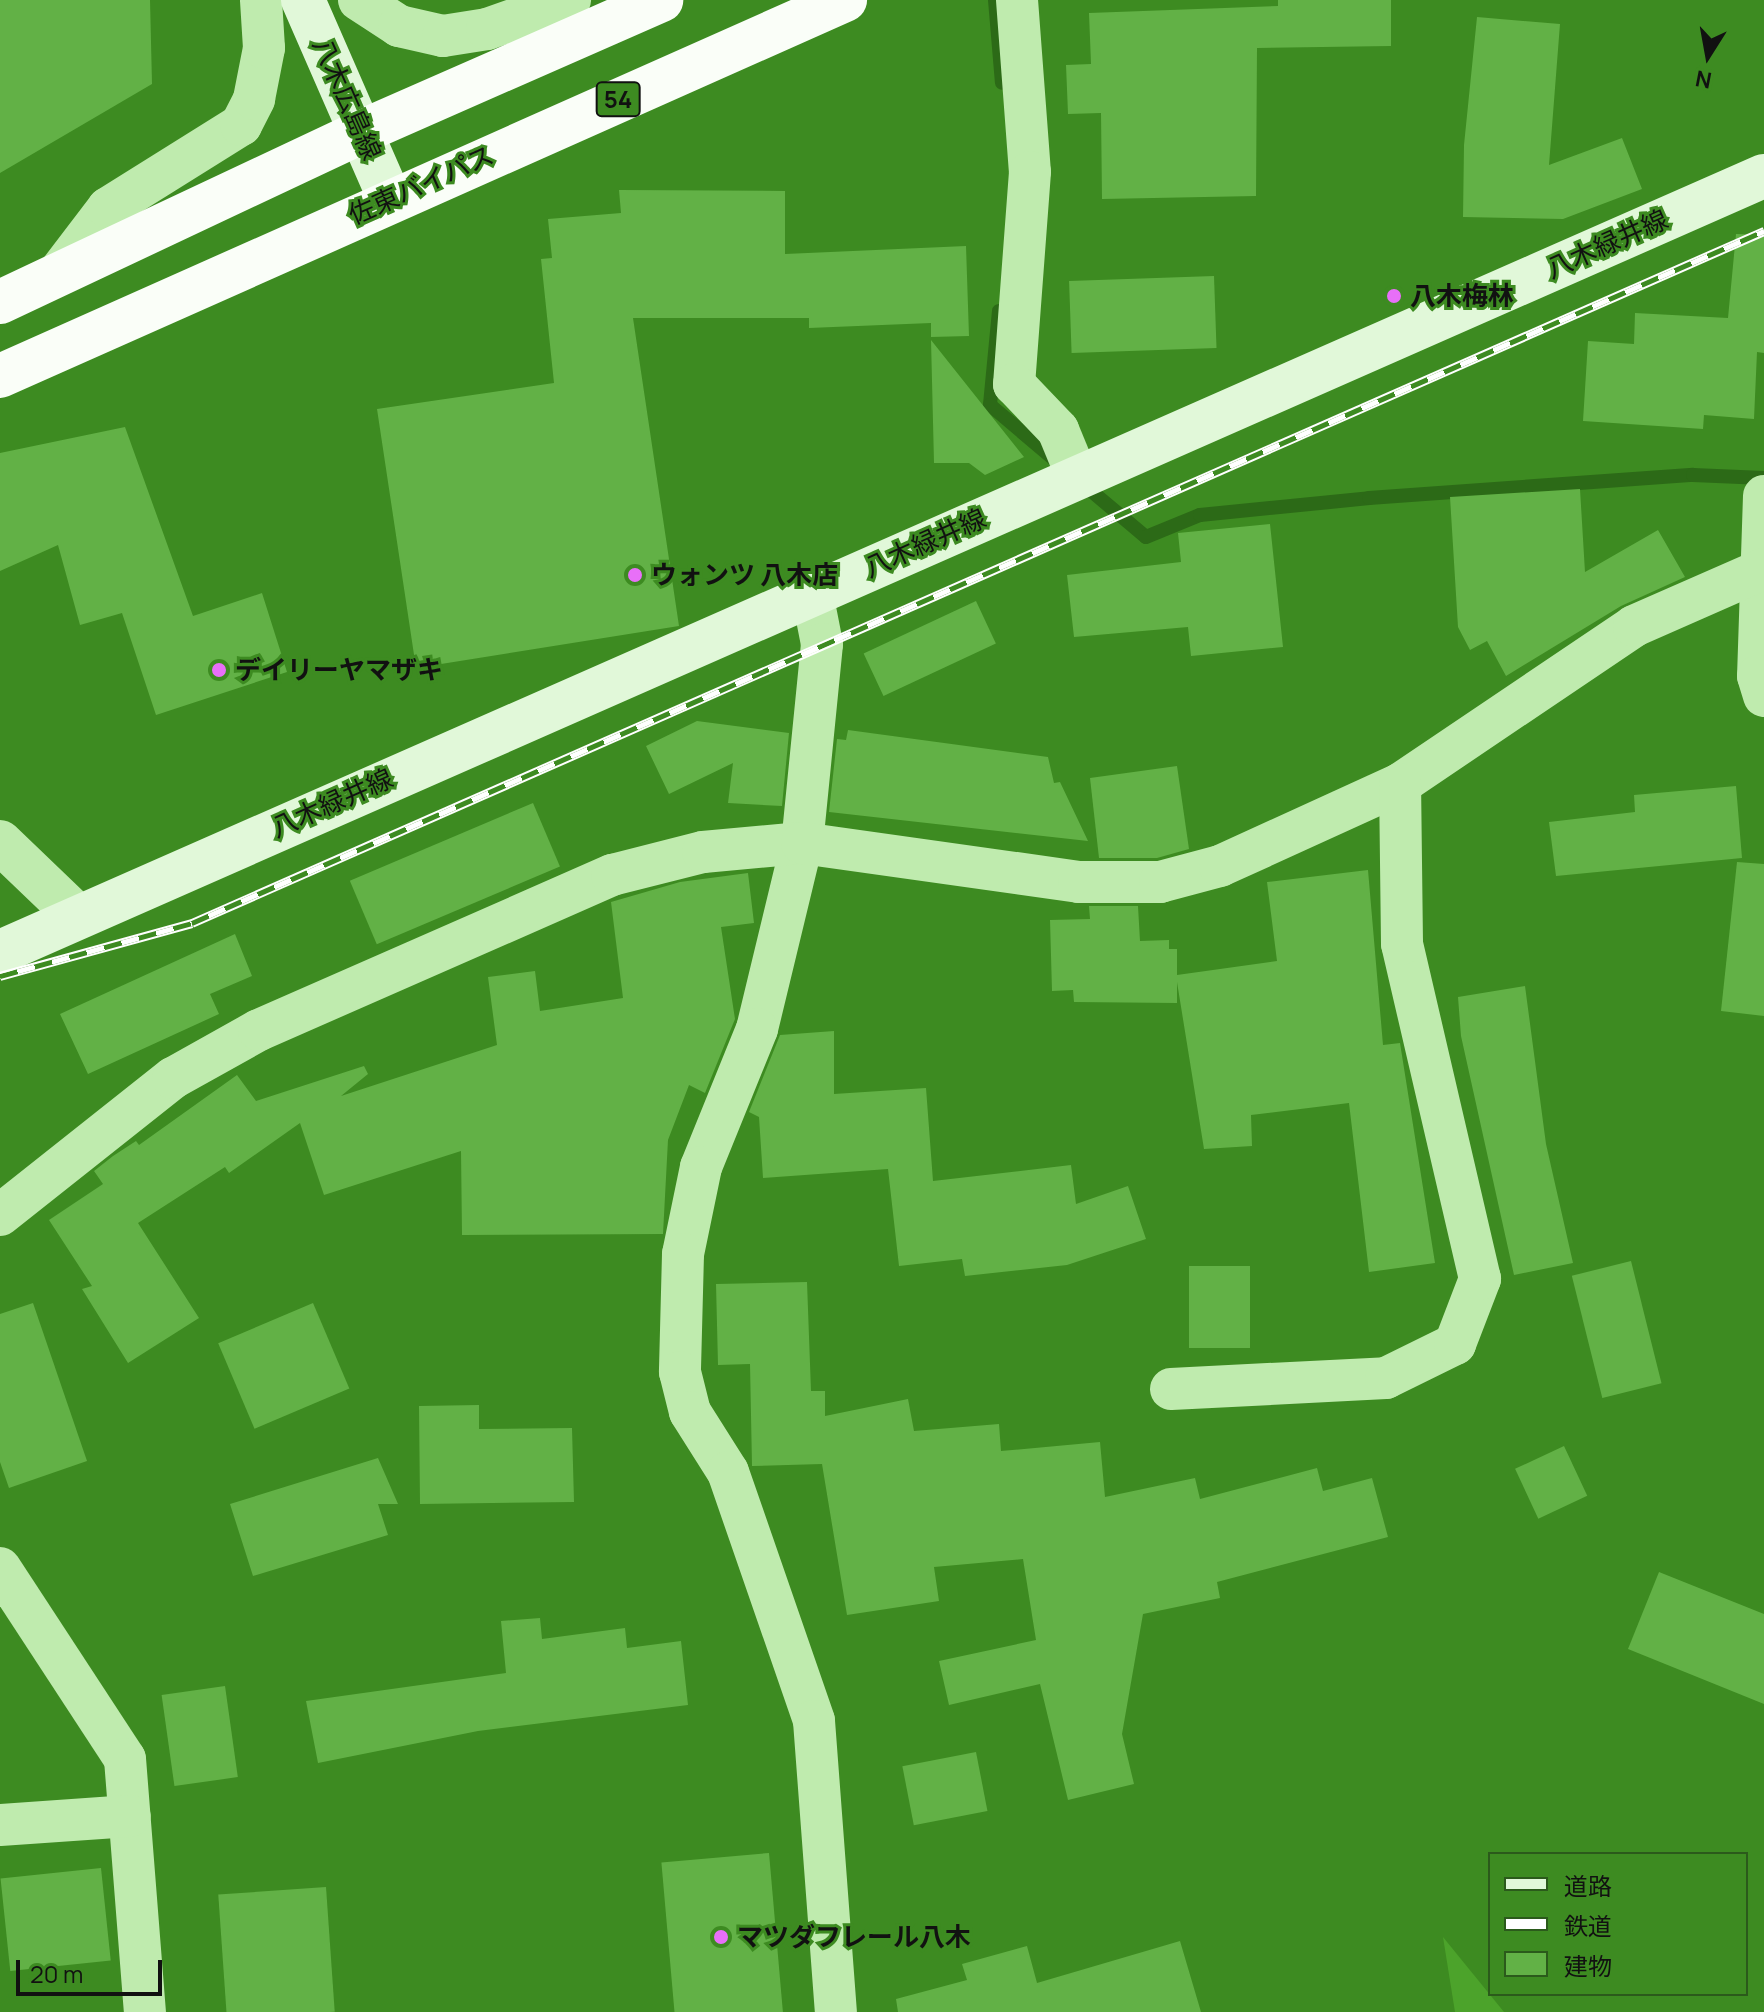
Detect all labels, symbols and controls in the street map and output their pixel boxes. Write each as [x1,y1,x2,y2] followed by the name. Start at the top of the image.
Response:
[1668,16,1748,96] north arrow
[306,33,388,165] street label: 八木広島線
[1693,63,1714,96] text: N
[594,79,642,119] road number: 54
[343,139,499,231] street label: 佐東バイパス
[1541,203,1673,285] street label: 八木緑井線
[1410,280,1514,312] place label: 八木梅林
[1385,287,1403,305] marker: 八木梅林
[859,502,991,584] street label: 八木緑井線
[651,559,838,591] place label: ウォンツ 八木店
[626,566,644,584] marker: ウォンツ 八木店
[235,654,443,686] place label: デイリーヤマザキ
[210,661,228,679] marker: デイリーヤマザキ
[266,762,398,844] street label: 八木緑井線
[1488,1852,1748,1996] legend
[1564,1869,1612,1902] text: 道路
[1564,1909,1612,1942] text: 鉄道
[737,1921,971,1953] place label: マツダフレール八木
[712,1928,730,1946] marker: マツダフレール八木
[20,1944,166,1994] scale bar
[1564,1949,1612,1982] text: 建物
[30,1957,83,1990] text: 20 m

